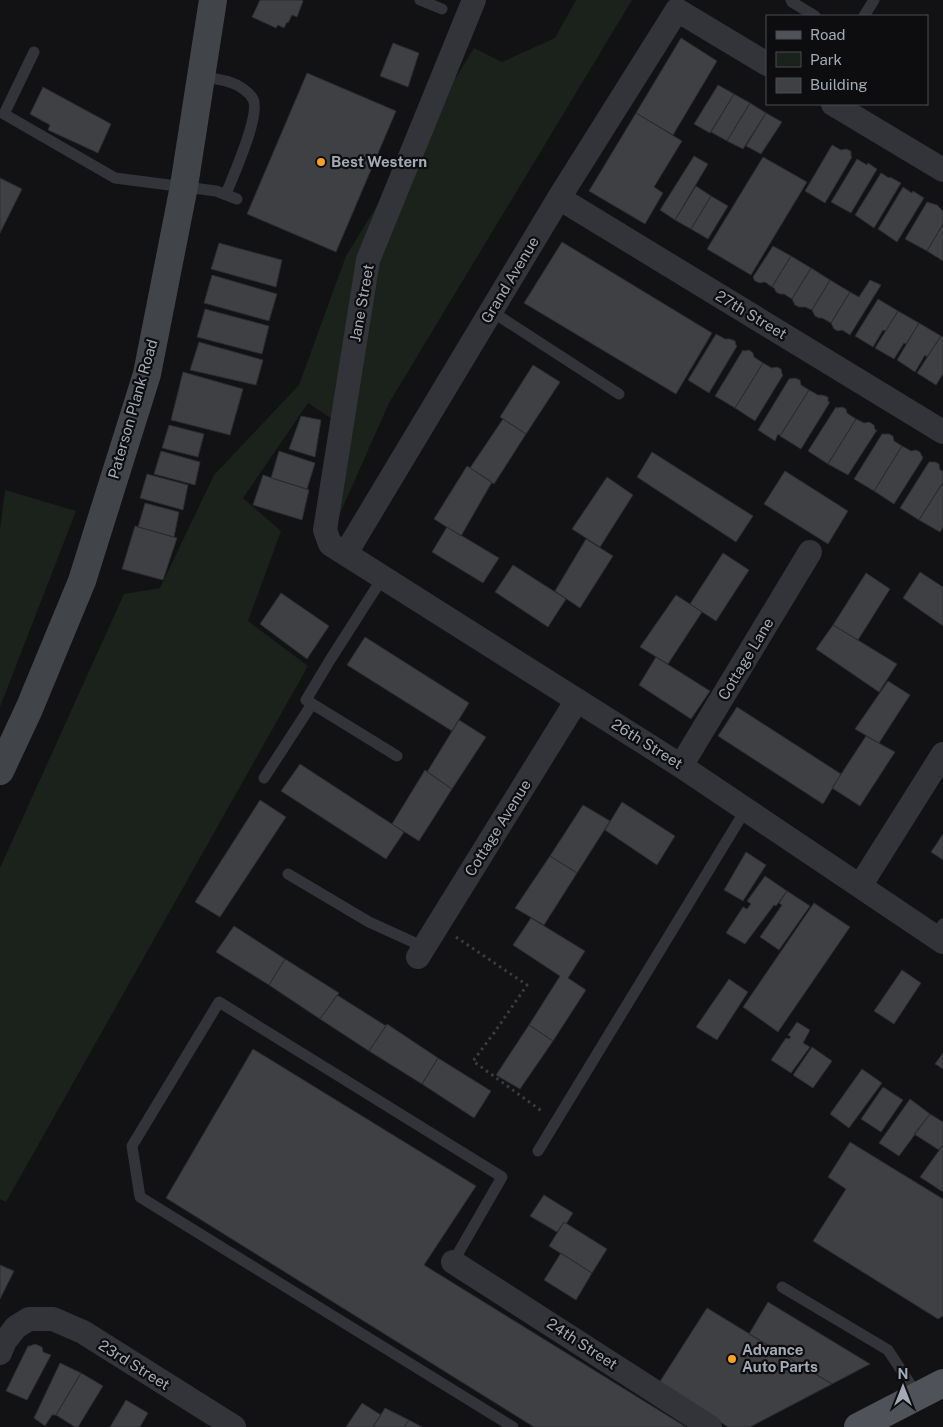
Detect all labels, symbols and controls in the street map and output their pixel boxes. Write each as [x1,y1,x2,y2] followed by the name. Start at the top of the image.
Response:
[766,15,928,105] legend
[810,26,846,43] text: Road
[810,51,842,68] text: Park
[810,76,868,93] text: Building
[331,153,427,170] place label: Best Western
[315,156,327,168] marker: Best Western
[477,234,542,326] street label: Grand Avenue
[346,263,377,343] street label: Jane Street
[713,287,790,343] street label: 27th Street
[104,337,161,481] street label: Paterson Plank Road
[714,615,777,703] street label: Cottage Lane
[609,715,686,772] street label: 26th Street
[461,776,534,879] street label: Cottage Avenue
[544,1315,621,1373] street label: 24th Street
[96,1336,173,1393] street label: 23rd Street
[742,1341,818,1375] place label: Advance Auto Parts
[726,1353,738,1365] marker: Advance Auto Parts
[878,1362,928,1412] north arrow
[898,1366,908,1382] text: N

